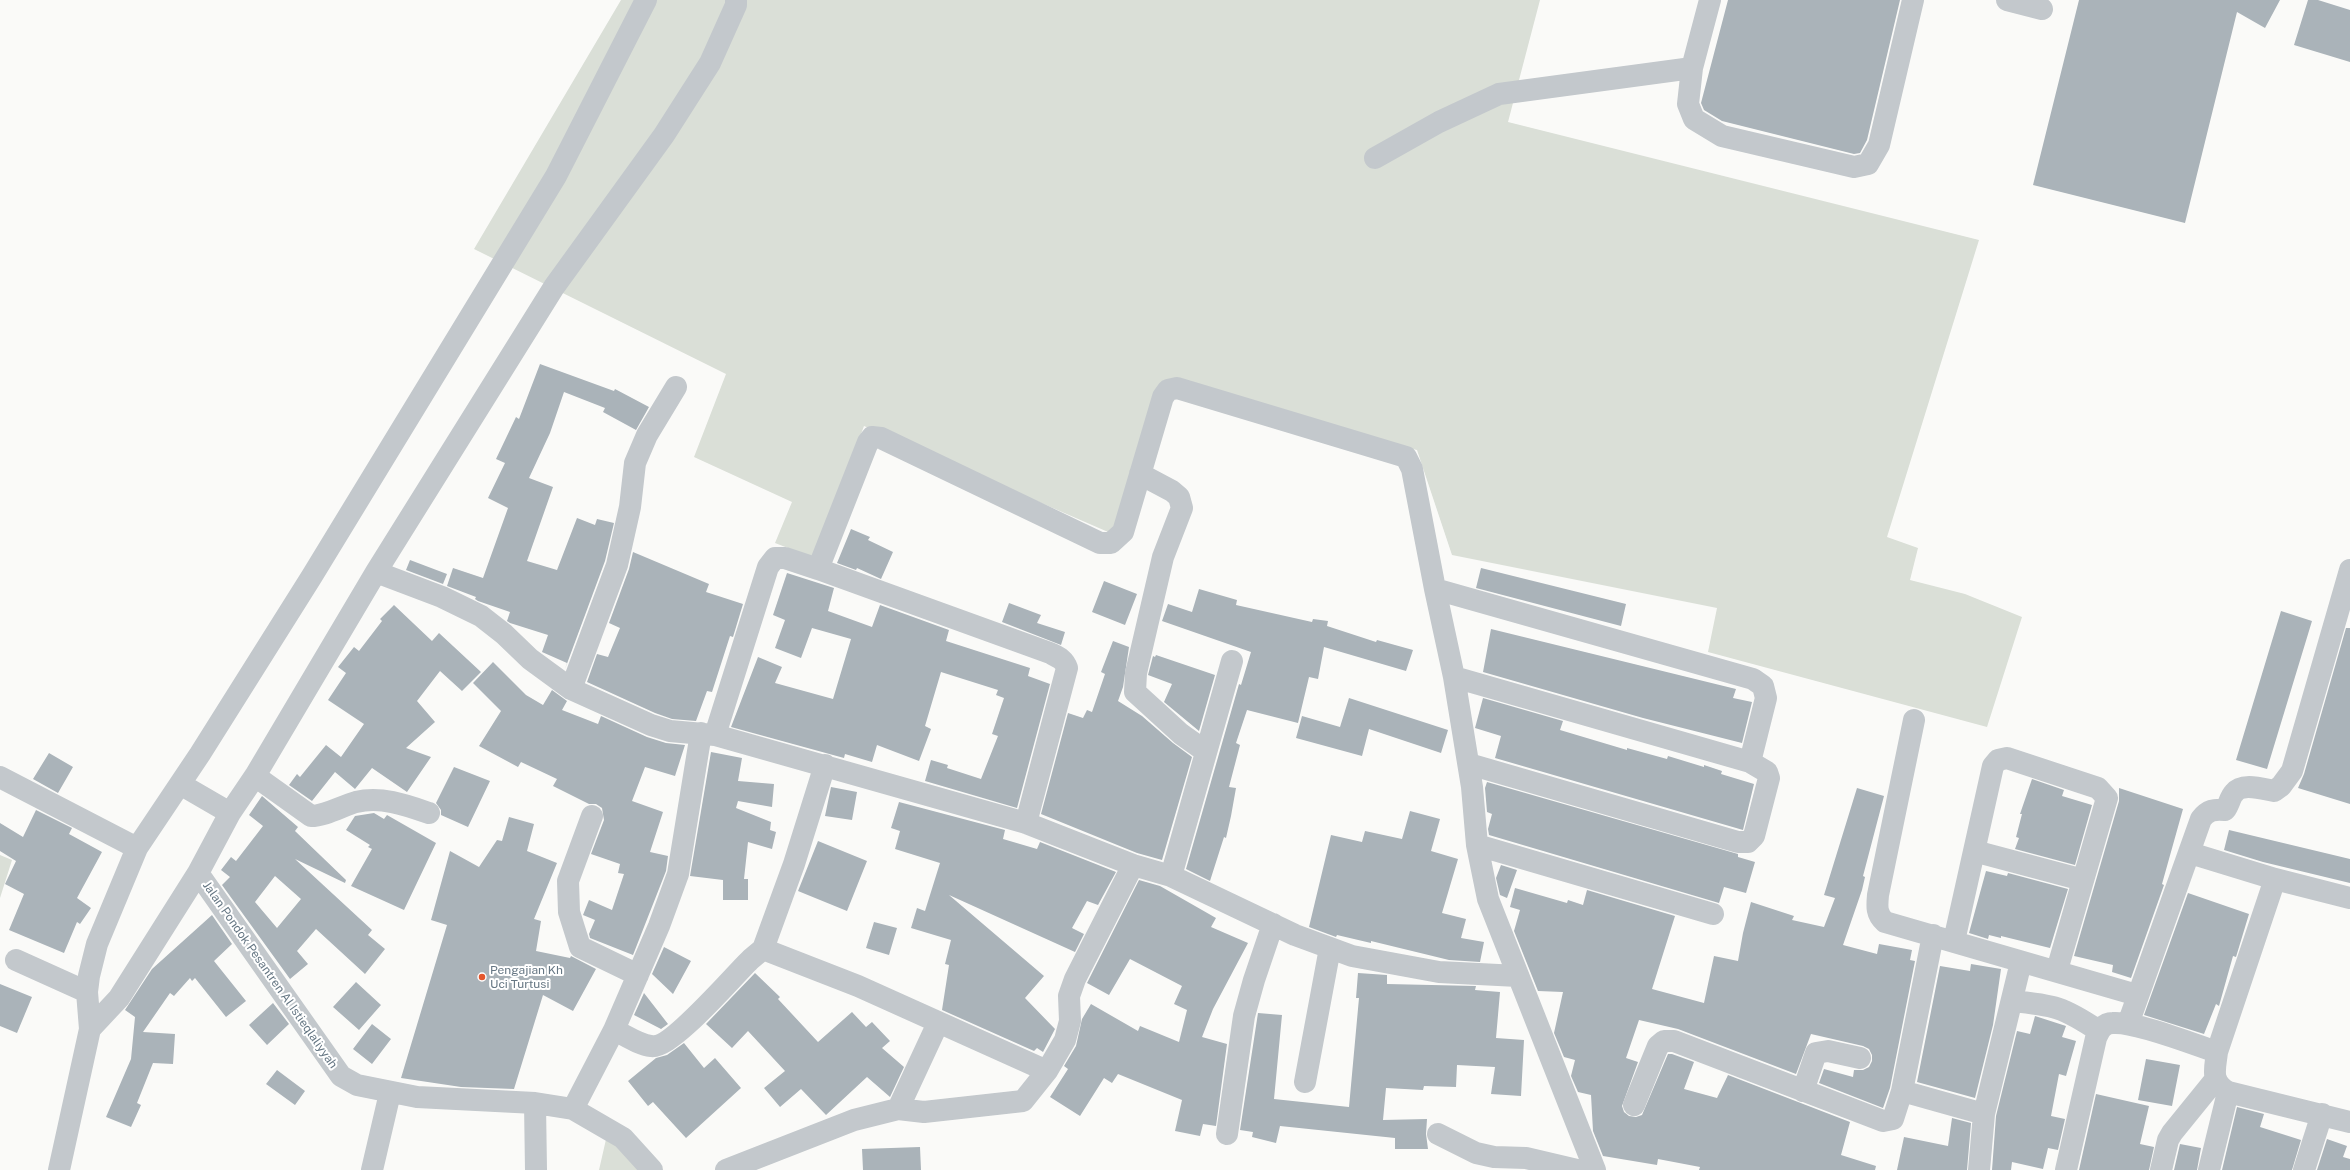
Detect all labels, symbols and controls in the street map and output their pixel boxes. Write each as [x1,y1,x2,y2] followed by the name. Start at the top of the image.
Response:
[200,879,340,1071] street label: Jalan Pondok Pesantren Al Istieqlaliyyah
[490,963,563,991] place label: Pengajian Kh Uci Turtusi
[477,972,487,982] marker: Pengajian Kh Uci Turtusi

